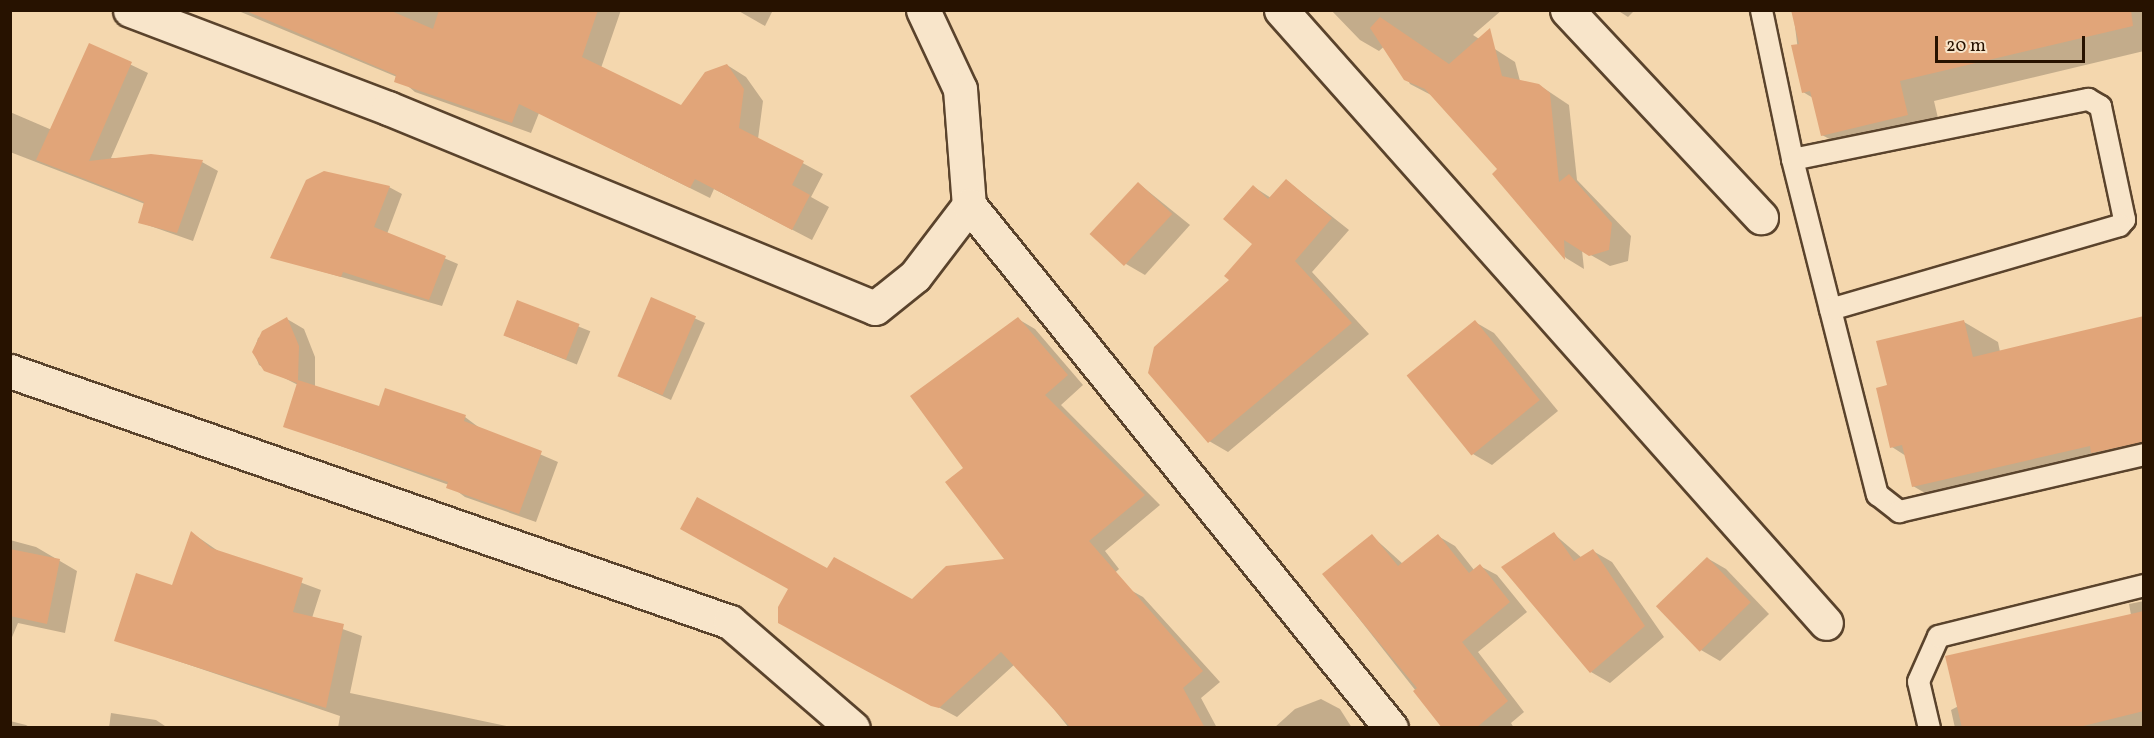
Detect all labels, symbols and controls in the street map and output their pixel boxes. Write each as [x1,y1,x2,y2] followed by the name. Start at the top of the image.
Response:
[1938,24,2088,62] scale bar
[1946,34,1986,59] text: 20 m

